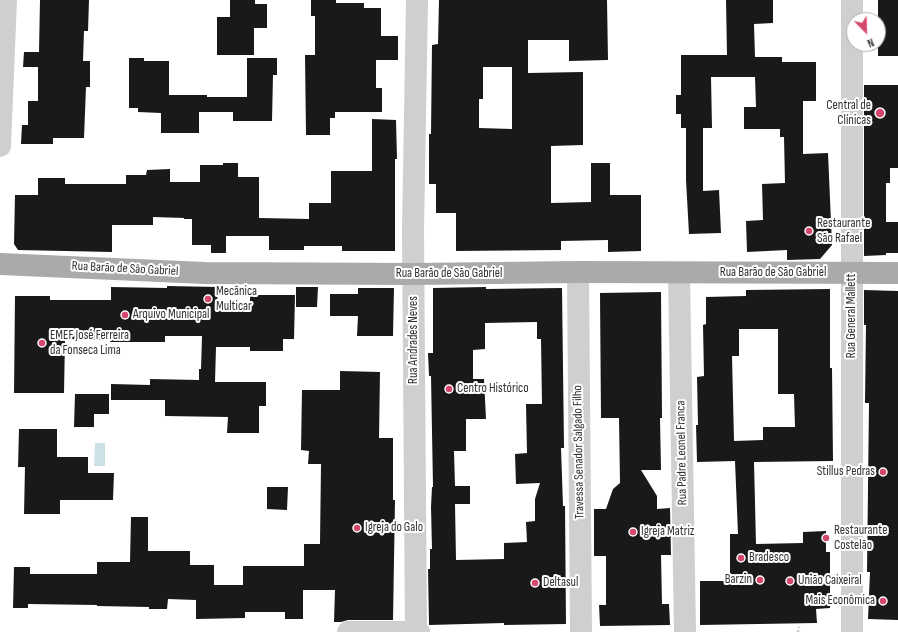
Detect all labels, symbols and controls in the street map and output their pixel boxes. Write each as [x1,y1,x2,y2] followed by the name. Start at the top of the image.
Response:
[846,12,886,52] north arrow
[865,35,876,50] text: N
[826,98,871,129] place label: Central de Clínicas
[874,107,886,119] marker: Central de Clínicas
[817,216,870,247] place label: Restaurante São Rafael
[804,226,814,236] marker: Restaurante São Rafael
[71,258,179,280] street label: Rua Barão de São Gabriel
[720,265,826,281] street label: Rua Barão de São Gabriel
[396,266,502,282] street label: Rua Barão de São Gabriel
[844,274,860,358] street label: Rua General Mallett
[216,284,257,315] place label: Mecânica Multicar
[203,294,213,304] marker: Mecânica Multicar
[406,296,422,384] street label: Rua Andrades Neves
[133,307,210,323] place label: Arquivo Municipal
[120,310,130,320] marker: Arquivo Municipal
[50,328,129,359] place label: EMEF José Ferreira da Fonseca Lima
[37,338,47,348] marker: EMEF José Ferreira da Fonseca Lima
[457,381,529,397] place label: Centro Histórico
[444,384,454,394] marker: Centro Histórico
[570,385,588,519] street label: Travessa Senador Salgado Filho
[673,401,691,505] street label: Rua Padre Leonel Franca
[817,464,875,480] place label: Stillus Pedras
[878,467,888,477] marker: Stillus Pedras
[365,520,423,536] place label: Igreja do Galo
[352,523,362,533] marker: Igreja do Galo
[834,523,887,554] place label: Restaurante Costelão
[641,524,694,540] place label: Igreja Matriz
[628,527,638,537] marker: Igreja Matriz
[821,533,831,543] marker: Restaurante Costelão
[749,550,789,566] place label: Bradesco
[736,553,746,563] marker: Bradesco
[725,572,752,588] place label: Barzin
[798,573,862,589] place label: União Caixeiral
[543,575,578,591] place label: Deltasul
[755,575,765,585] marker: Barzin
[785,576,795,586] marker: União Caixeiral
[530,578,540,588] marker: Deltasul
[806,593,875,609] place label: Mais Econômica
[878,596,888,606] marker: Mais Econômica

